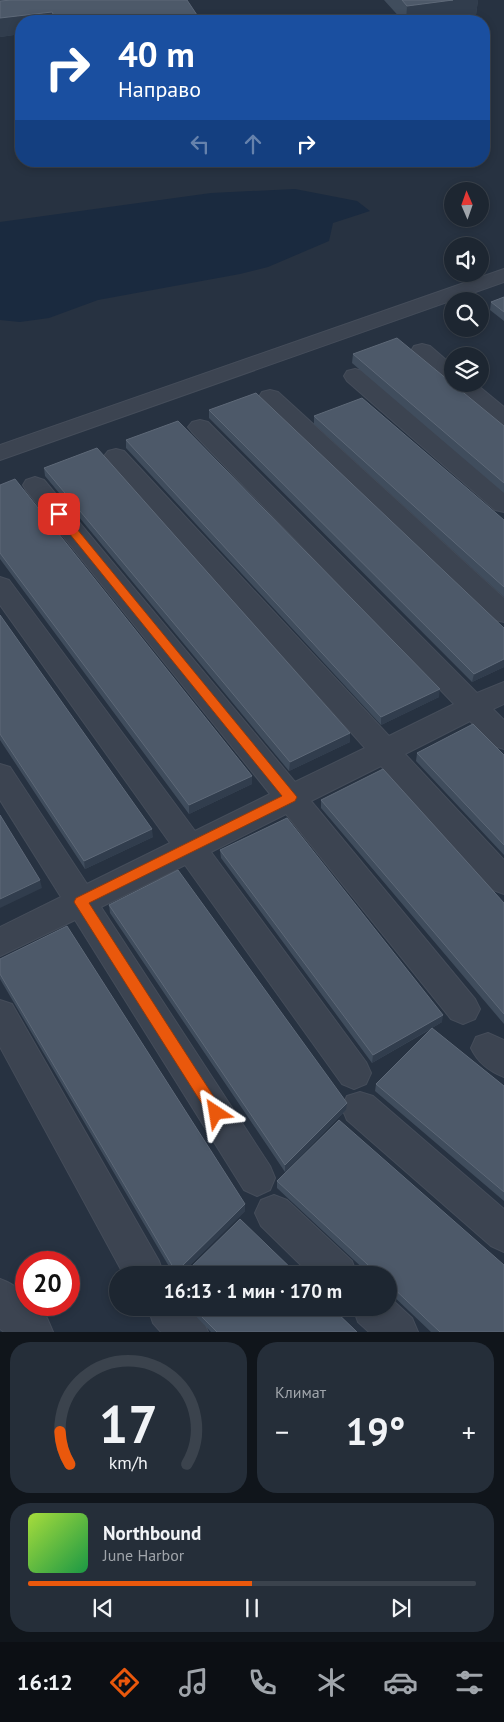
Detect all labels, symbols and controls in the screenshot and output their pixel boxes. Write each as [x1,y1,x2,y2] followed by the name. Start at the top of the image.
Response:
[118,31,195,77] text: 40 m
[35,35,100,100] icon: right
[118,75,201,103] text: Направо
[186,130,214,158] icon: left
[239,130,267,158] icon: ahead
[292,130,320,158] icon: right
[444,182,489,228] north arrow
[444,182,489,392] map controls
[444,237,489,282] button: sound
[444,292,489,337] button: search
[444,347,489,392] button: layers
[38,493,80,535] pin
[45,500,73,528] icon: arrive
[189,1086,241,1138] position arrow
[15,1251,80,1316] speed limit sign: 20
[164,1279,342,1303] text: 16:13 · 1 мин · 170 m
[275,1382,326,1402] text: Климат
[99,1390,158,1457] text: 17
[346,1406,405,1455] text: 19°
[275,1413,289,1450] text: −
[462,1413,476,1450] text: +
[109,1451,148,1474] text: km/h
[103,1521,201,1545] text: Northbound
[103,1545,184,1565] text: June Harbor
[89,1594,117,1622] icon: previous
[238,1594,266,1622] icon: pause
[387,1594,415,1622] icon: next
[107,1665,142,1700] icon: directions
[176,1665,211,1700] icon: music
[245,1665,280,1700] icon: phone
[314,1665,349,1700] icon: climate
[383,1665,418,1700] icon: car
[452,1665,487,1700] icon: filters
[17,1668,73,1696] text: 16:12

